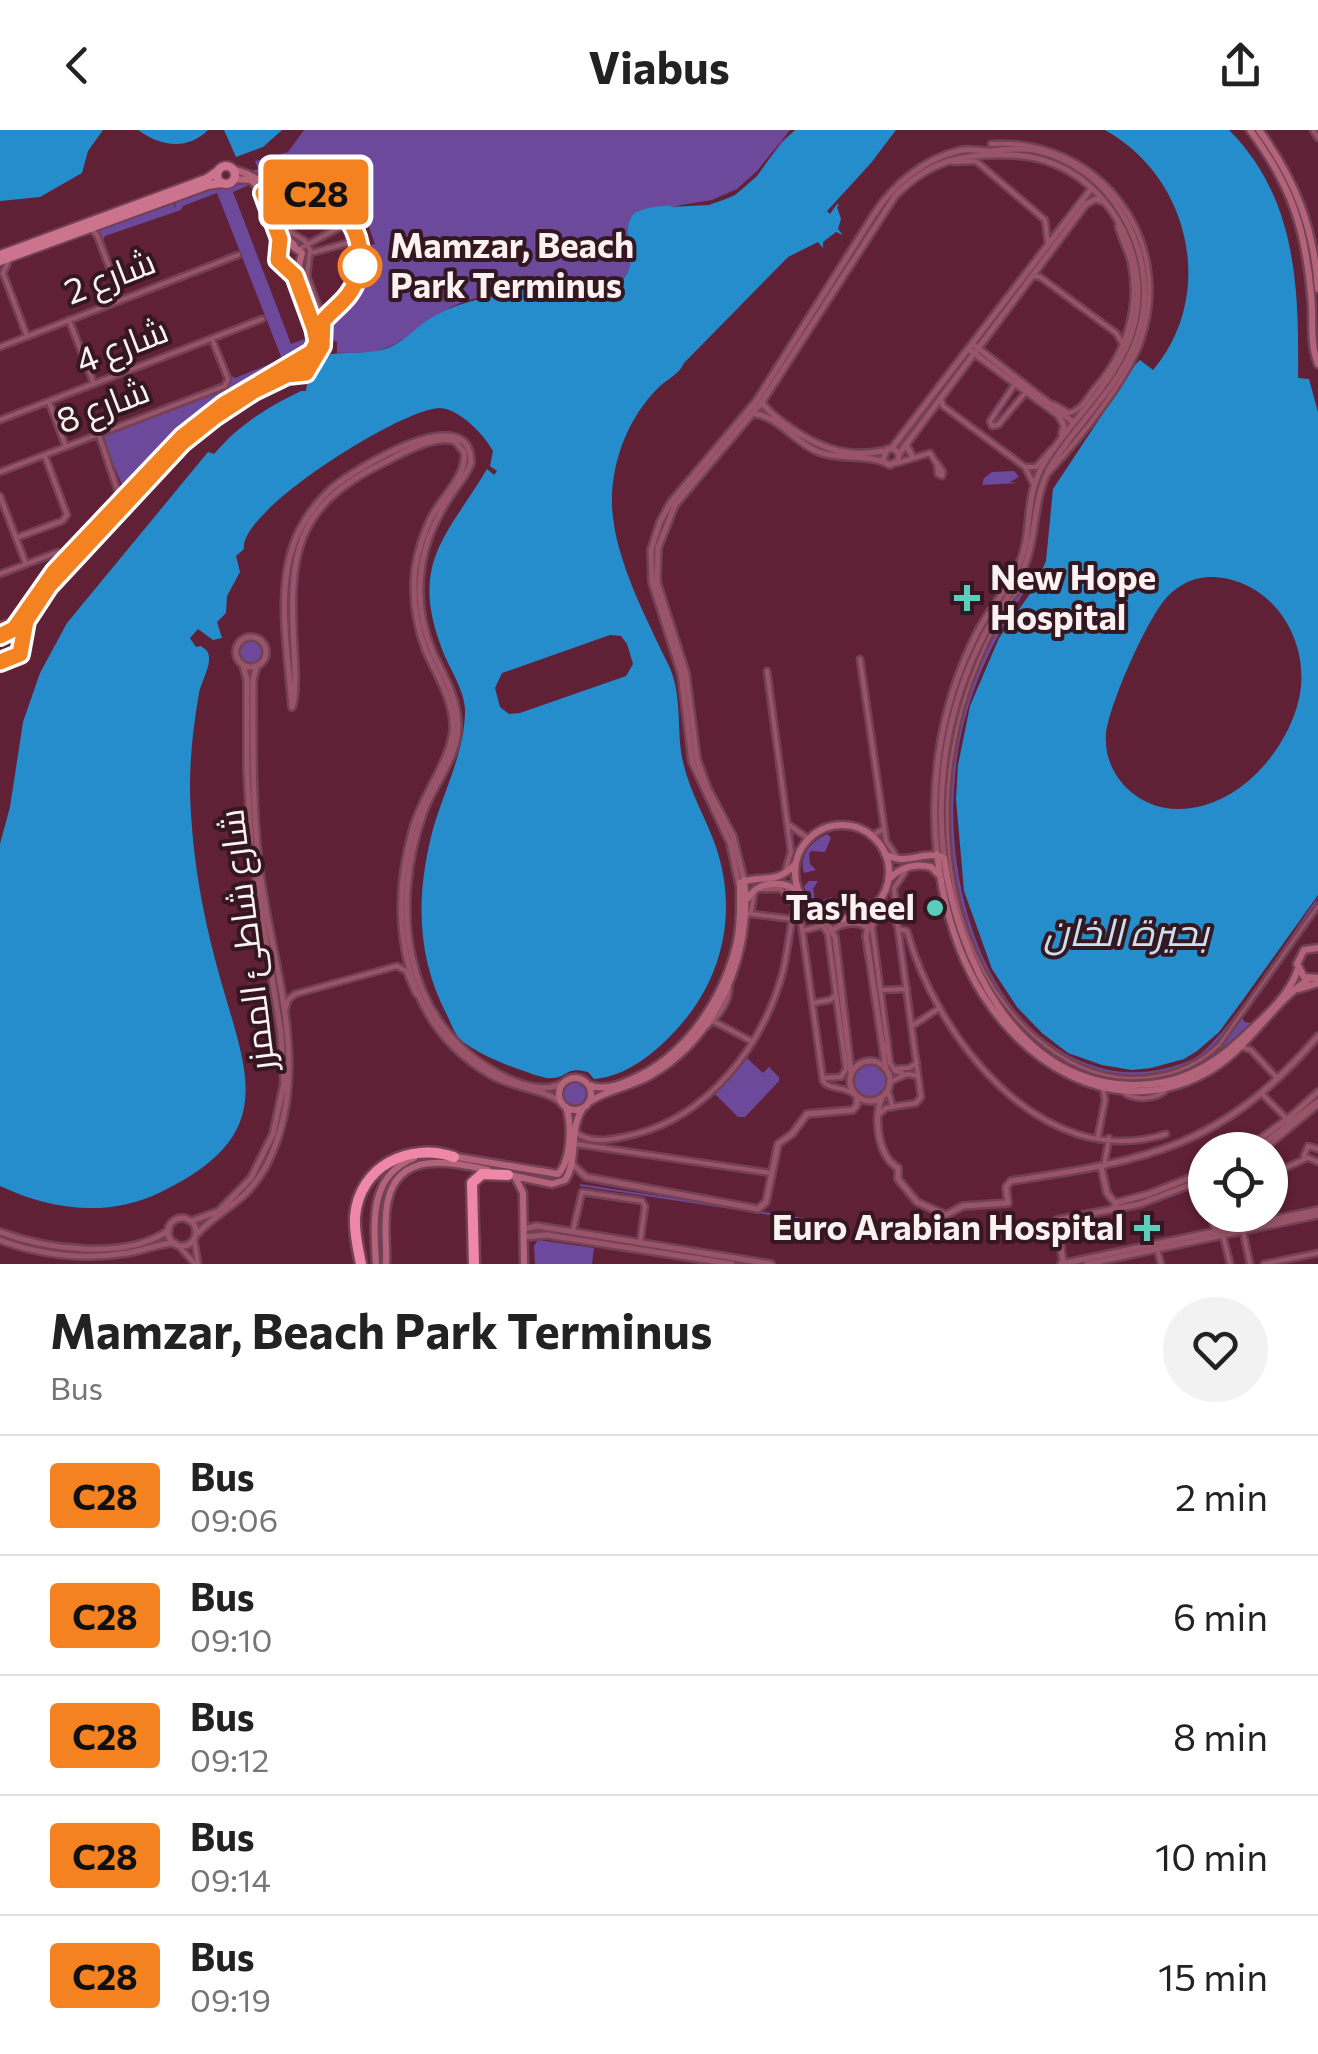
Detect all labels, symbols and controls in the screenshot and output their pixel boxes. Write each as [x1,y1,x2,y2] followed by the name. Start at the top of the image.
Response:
[50,38,105,93] icon: back
[588,38,730,93] text: Viabus
[1213,38,1268,93] icon: share
[258,160,374,224] line badge: C28
[283,171,349,214] text: C28
[390,222,634,305] place label: Mamzar, Beach Park Terminus
[58,238,162,315] street label: شارع 2
[339,245,381,287] marker: Mamzar, Beach Park Terminus
[69,306,175,385] street label: شارع 4
[50,366,156,445] street label: شارع 8
[990,554,1156,637] place label: New Hope Hospital
[954,585,980,611] marker: New Hope Hospital
[207,806,286,1076] street label: شارع شاطئ الممزر
[786,884,915,927] place label: Tas'heel
[924,897,946,919] marker: Tas'heel
[1043,907,1210,956] water label: بحيرة الخان
[1188,1132,1288,1232] map controls
[1188,1132,1288,1232] button: locate
[772,1204,1124,1247] place label: Euro Arabian Hospital
[1134,1215,1160,1241] marker: Euro Arabian Hospital
[1163,1297,1268,1402] button: heart
[50,1300,712,1359] text: Mamzar, Beach Park Terminus
[50,1367,103,1407] text: Bus
[190,1452,255,1499] text: Bus
[1175,1472,1268,1519] text: 2 min
[72,1474,138,1517] text: C28
[190,1499,278,1539] text: 09:06
[190,1572,255,1619] text: Bus
[1173,1592,1268,1639] text: 6 min
[72,1594,138,1637] text: C28
[190,1619,272,1659] text: 09:10
[190,1692,255,1739] text: Bus
[1173,1712,1268,1759] text: 8 min
[72,1714,138,1757] text: C28
[190,1739,269,1779] text: 09:12
[190,1812,255,1859] text: Bus
[1155,1832,1268,1879] text: 10 min
[72,1834,138,1877] text: C28
[190,1859,271,1899] text: 09:14
[190,1932,255,1979] text: Bus
[1158,1952,1268,1999] text: 15 min
[72,1954,138,1997] text: C28
[190,1979,271,2019] text: 09:19

